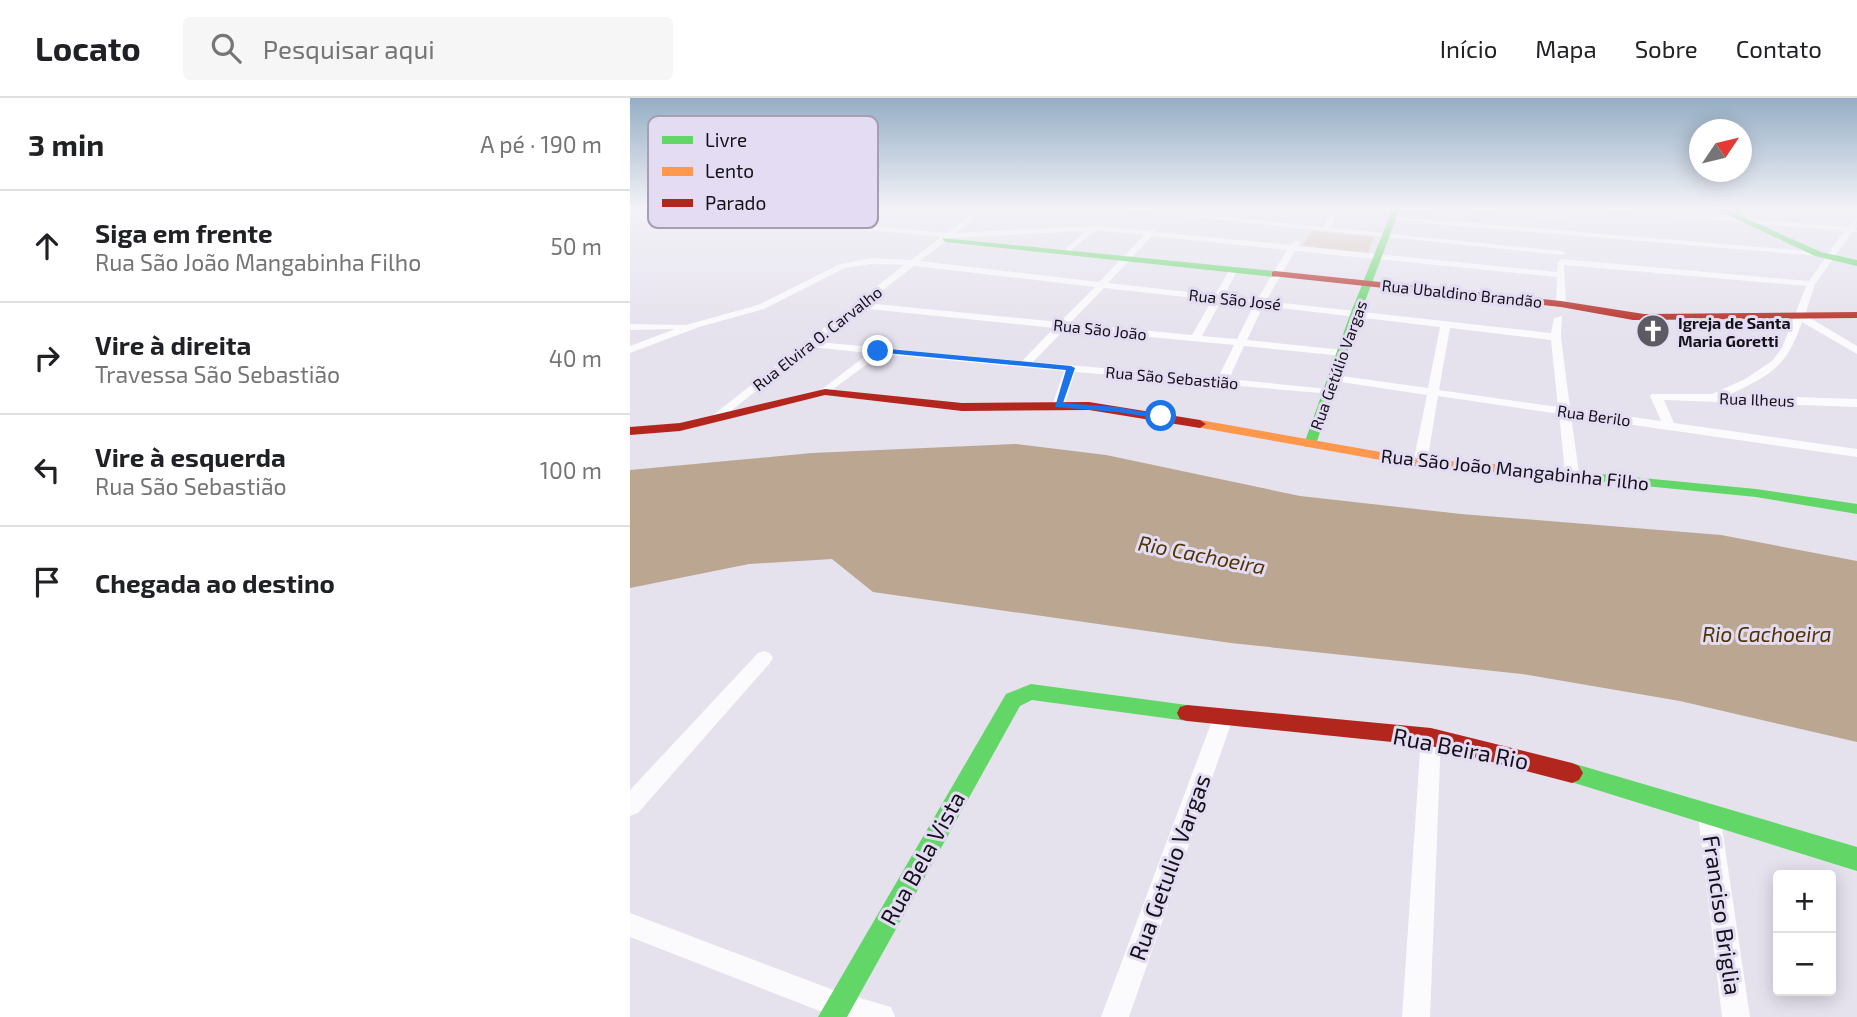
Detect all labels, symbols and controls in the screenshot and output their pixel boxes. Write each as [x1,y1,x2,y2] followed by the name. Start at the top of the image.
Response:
[183,17,673,80] search box
[35,28,141,68] text: Locato
[207,29,245,67] icon: search
[263,33,435,64] text: Pesquisar aqui
[1440,34,1497,63] text: Início
[1535,34,1597,63] text: Mapa
[1635,34,1698,63] text: Sobre
[1736,34,1822,63] text: Contato
[648,116,878,228] legend
[1689,119,1752,182] north arrow
[28,126,104,162] text: 3 min
[705,128,747,151] text: Livre
[480,130,602,158] text: A pé · 190 m
[705,159,754,182] text: Lento
[705,191,766,214] text: Parado
[95,217,273,248] text: Siga em frente
[28,227,66,265] icon: ahead
[551,232,602,260] text: 50 m
[95,248,421,276] text: Rua São João Mangabinha Filho
[1381,275,1543,311] street label: Rua Ubaldino Brandão
[749,282,885,394] street label: Rua Elvira O. Carvalho
[1188,285,1282,313] street label: Rua São José
[1306,298,1370,432] street label: Rua Getúlio Vargas
[1634,312,1672,350] church icon: Igreja de Santa Maria Goretti
[1678,313,1791,350] place label: Igreja de Santa Maria Goretti
[1052,315,1148,343] street label: Rua São João
[95,329,251,360] text: Vire à direita
[862,335,893,366] route end
[28,339,66,377] icon: right
[549,344,602,372] text: 40 m
[95,360,340,388] text: Travessa São Sebastião
[1105,362,1239,392] street label: Rua São Sebastião
[1719,388,1795,410] street label: Rua Ilheus
[1145,400,1176,431] route start
[1556,400,1632,430] street label: Rua Berilo
[95,441,286,472] text: Vire à esquerda
[1380,443,1650,495] street label: Rua São João Mangabinha Filho
[28,451,66,489] icon: left
[540,456,602,484] text: 100 m
[95,472,287,500] text: Rua São Sebastião
[1136,529,1268,579] water label: Rio Cachoeira
[28,563,66,601] icon: arrive
[95,567,335,598] text: Chegada ao destino
[1702,621,1832,646] water label: Rio Cachoeira
[1391,721,1531,775] street label: Rua Beira Rio
[1122,770,1216,964] street label: Rua Getulio Vargas
[874,786,970,930] street label: Rua Bela Vista
[1698,833,1748,997] street label: Franciso Briglia
[1773,870,1836,996] map controls
[1773,870,1836,933] button: +
[1773,933,1836,996] button: −

